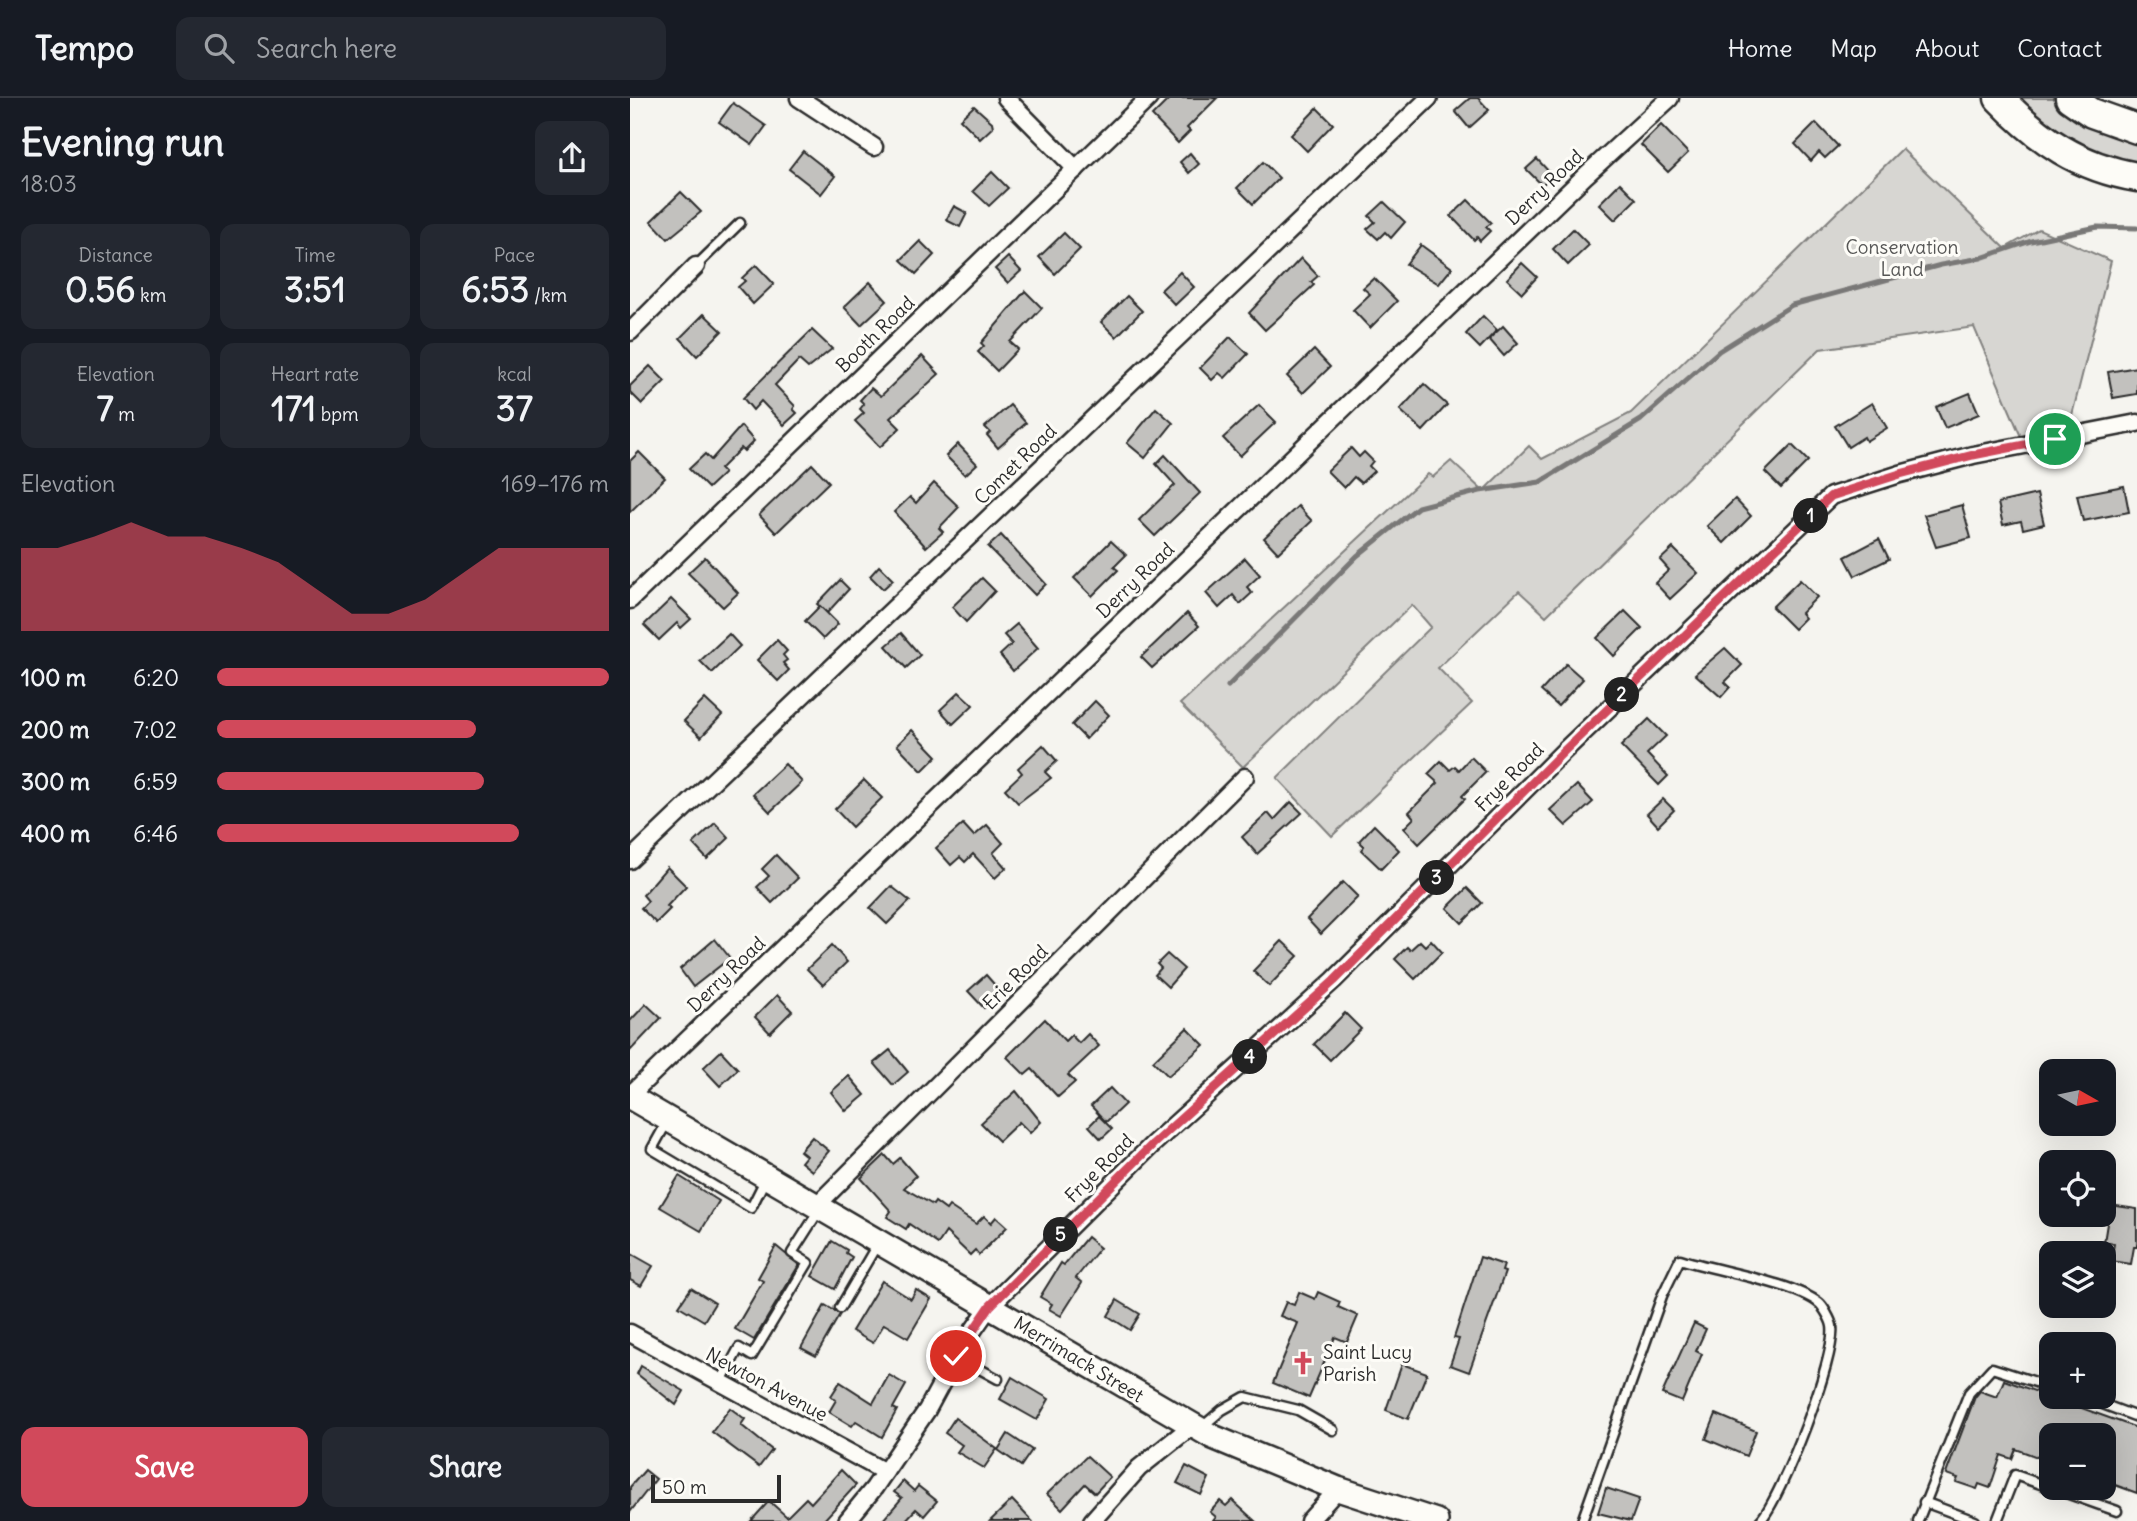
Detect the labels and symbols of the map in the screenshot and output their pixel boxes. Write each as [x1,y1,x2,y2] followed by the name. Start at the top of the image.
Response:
[1500,144,1588,230] street label: Derry Road
[1846,235,1958,281] park label: Conservation Land
[831,291,919,377] street label: Booth Road
[2025,409,2085,469] pin
[969,419,1061,509] street label: Comet Road
[1794,498,1828,534] pin: 1
[1091,537,1179,623] street label: Derry Road
[1604,678,1640,712] pin: 2
[1469,737,1549,817] street label: Frye Road
[1420,860,1454,896] pin: 3
[682,931,770,1017] street label: Derry Road
[977,939,1053,1015] street label: Erie Road
[1232,1040,1268,1074] pin: 4
[2039,1059,2116,1136] north arrow
[1059,1128,1139,1208] street label: Frye Road
[1044,1218,1078,1252] pin: 5
[1010,1311,1148,1407] street label: Merrimack Street
[926,1326,986,1386] pin
[1323,1340,1412,1386] place label: Saint Lucy Parish
[702,1342,832,1426] street label: Newton Avenue
[1289,1349,1317,1377] church icon: Saint Lucy Parish
[651,1472,780,1504] scale bar

